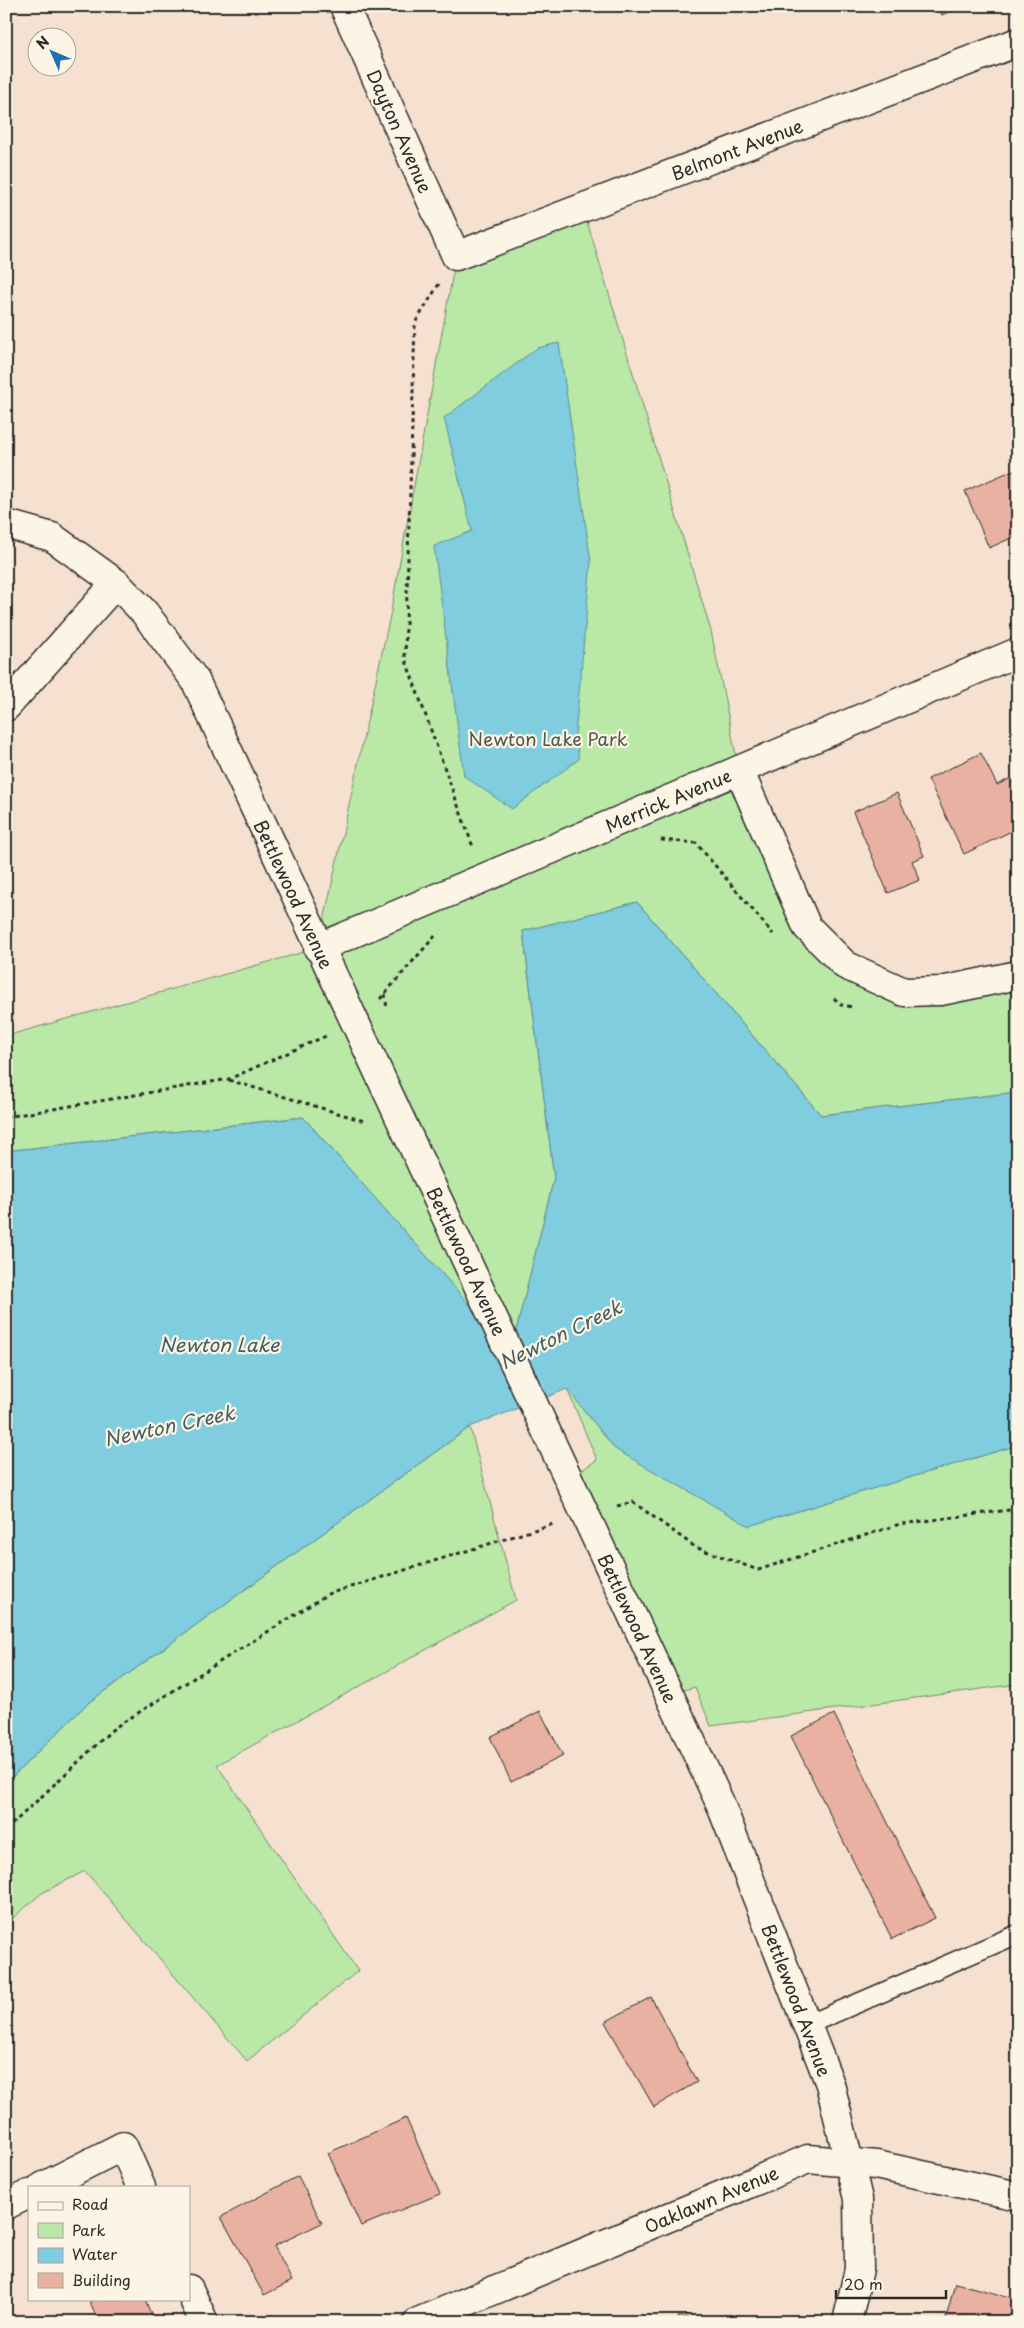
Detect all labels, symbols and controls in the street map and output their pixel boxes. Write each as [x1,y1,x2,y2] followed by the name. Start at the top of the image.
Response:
[28,28,78,78] north arrow
[31,31,54,54] text: N
[361,65,439,197] street label: Dayton Avenue
[667,111,807,186] street label: Belmont Avenue
[468,725,628,752] park label: Newton Lake Park
[601,761,735,839] street label: Merrick Avenue
[248,815,340,973] street label: Bettlewood Avenue
[421,1182,513,1340] street label: Bettlewood Avenue
[494,1292,627,1376] water label: Newton Creek
[159,1330,280,1358] water label: Newton Lake
[101,1397,238,1453] water label: Newton Creek
[592,1549,684,1707] street label: Bettlewood Avenue
[755,1920,839,2080] street label: Bettlewood Avenue
[640,2158,782,2239] street label: Oaklawn Avenue
[28,2186,190,2300] legend
[72,2192,108,2215] text: Road
[72,2218,106,2241] text: Park
[72,2242,117,2265] text: Water
[72,2268,131,2291] text: Building
[836,2268,946,2300] scale bar
[844,2272,883,2295] text: 20 m

